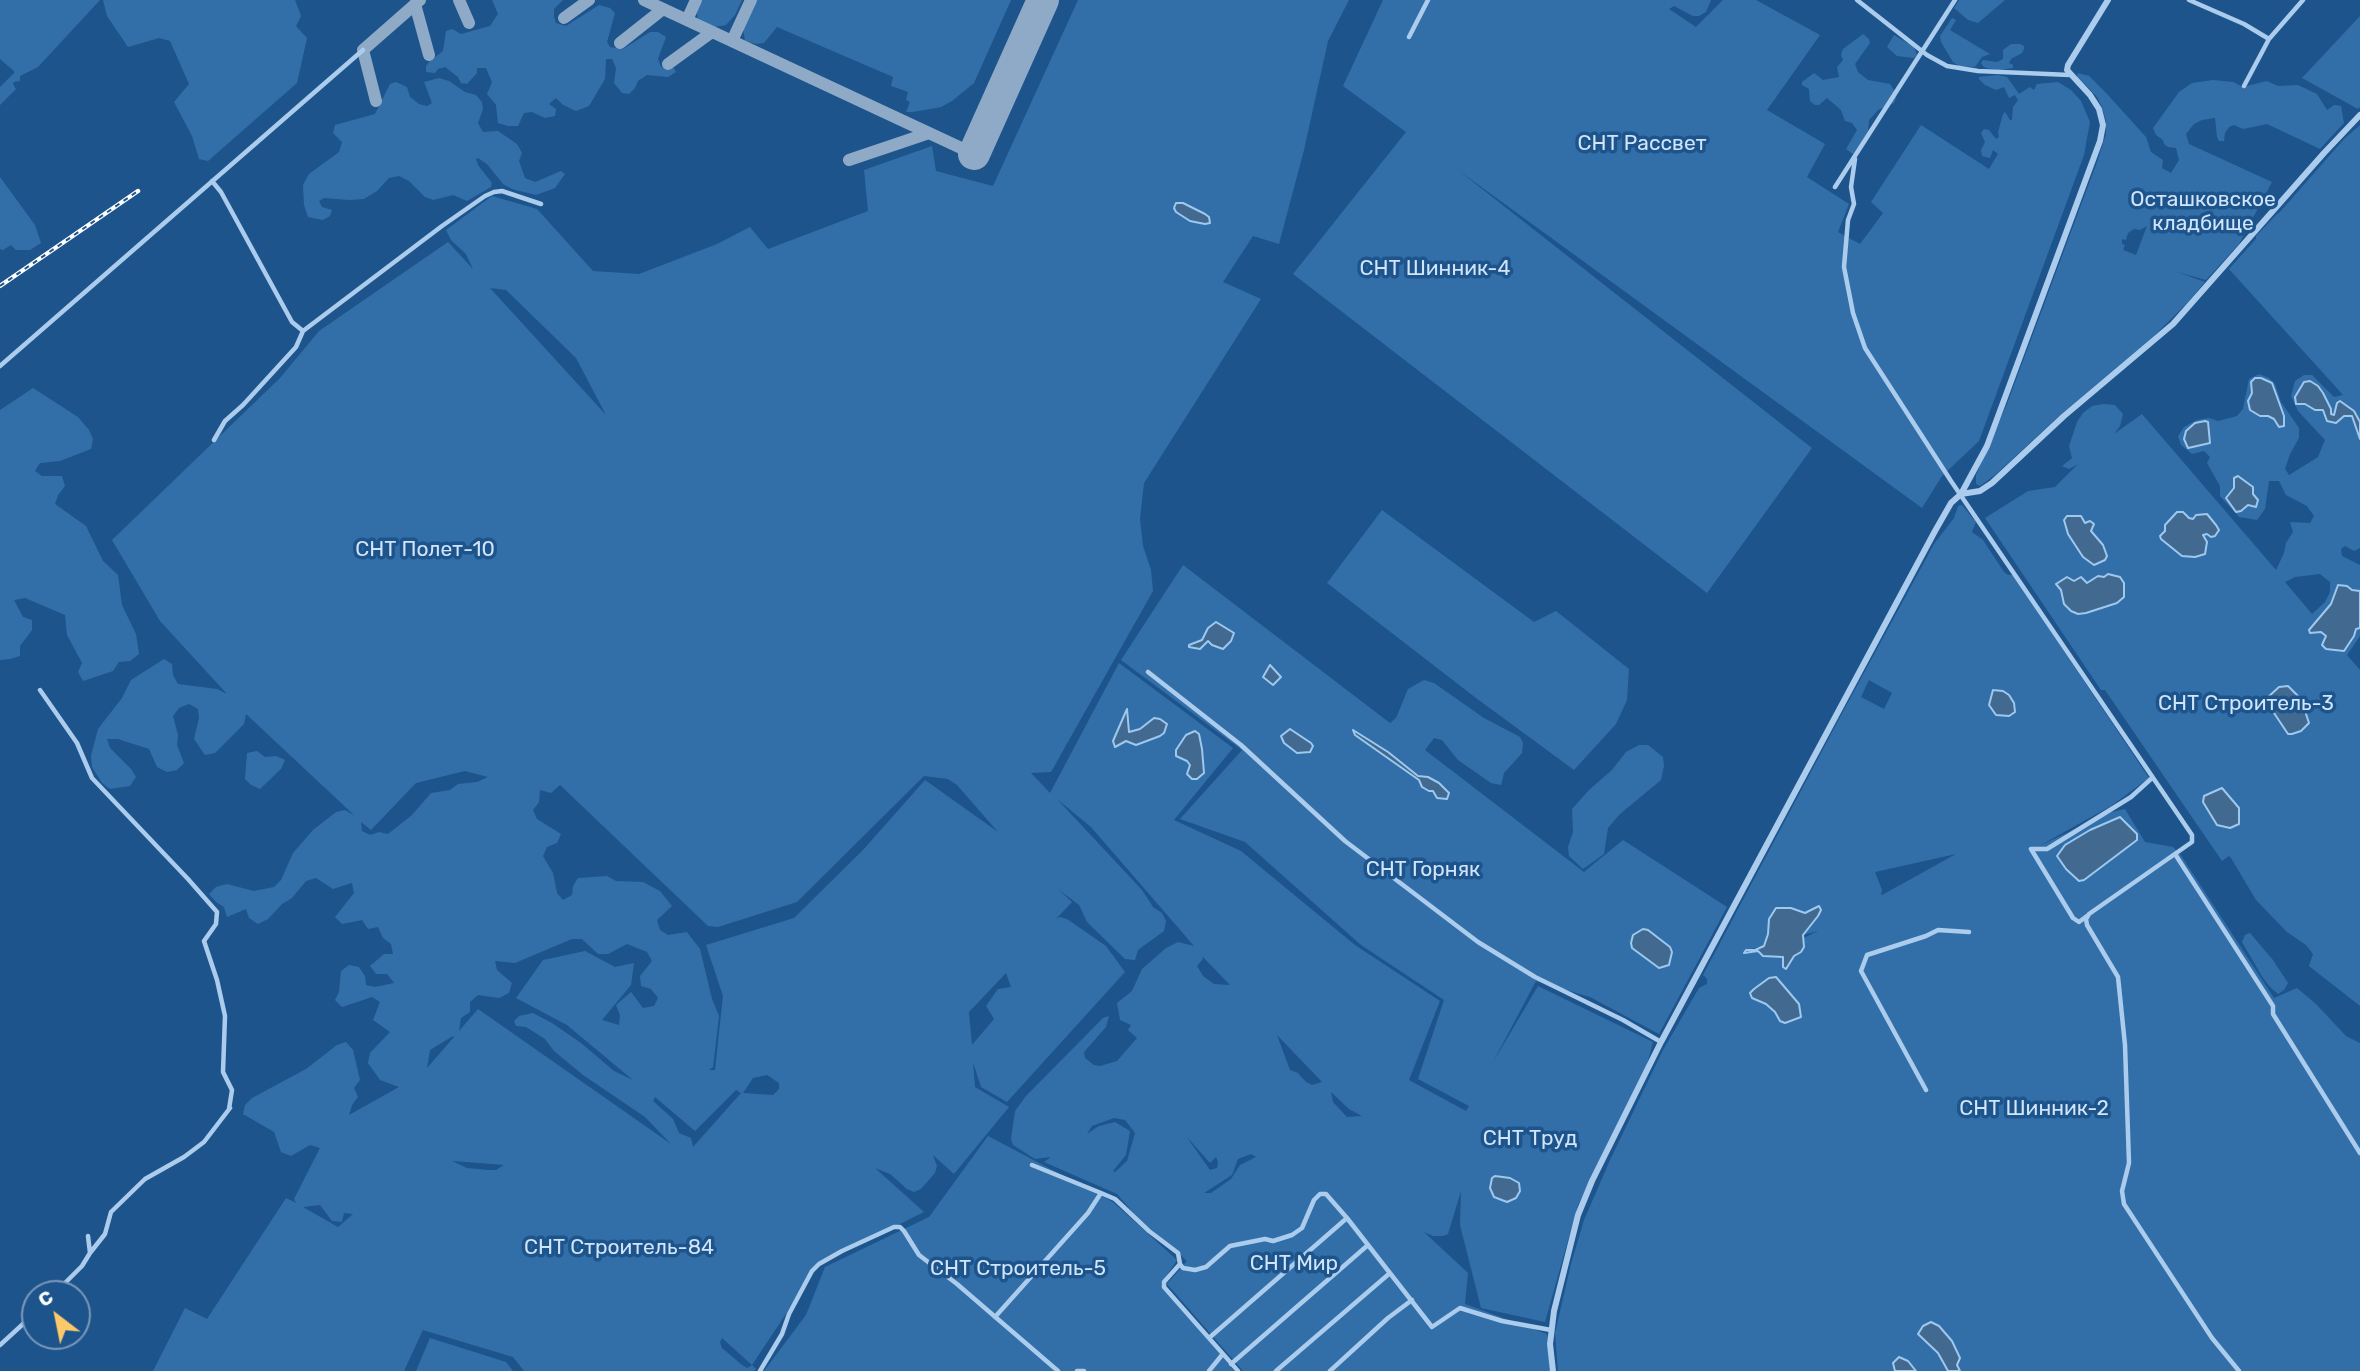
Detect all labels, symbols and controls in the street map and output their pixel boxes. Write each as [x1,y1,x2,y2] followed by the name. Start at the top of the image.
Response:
[1578,131,1706,157] park label: СНТ Рассвет
[2130,187,2276,237] park label: Осташковское кладбище
[1359,256,1511,282] park label: СНТ Шинник-4
[355,537,495,563] park label: СНТ Полет-10
[2158,691,2334,717] park label: СНТ Строитель-3
[1366,857,1480,883] park label: СНТ Горняк
[1959,1096,2109,1122] park label: СНТ Шинник-2
[1483,1126,1577,1152] park label: СНТ Труд
[524,1235,714,1261] park label: СНТ Строитель-84
[1250,1251,1338,1277] park label: СНТ Мир
[930,1256,1106,1282] park label: СНТ Строитель-5
[21,1280,91,1350] north arrow
[34,1285,57,1312] text: С

